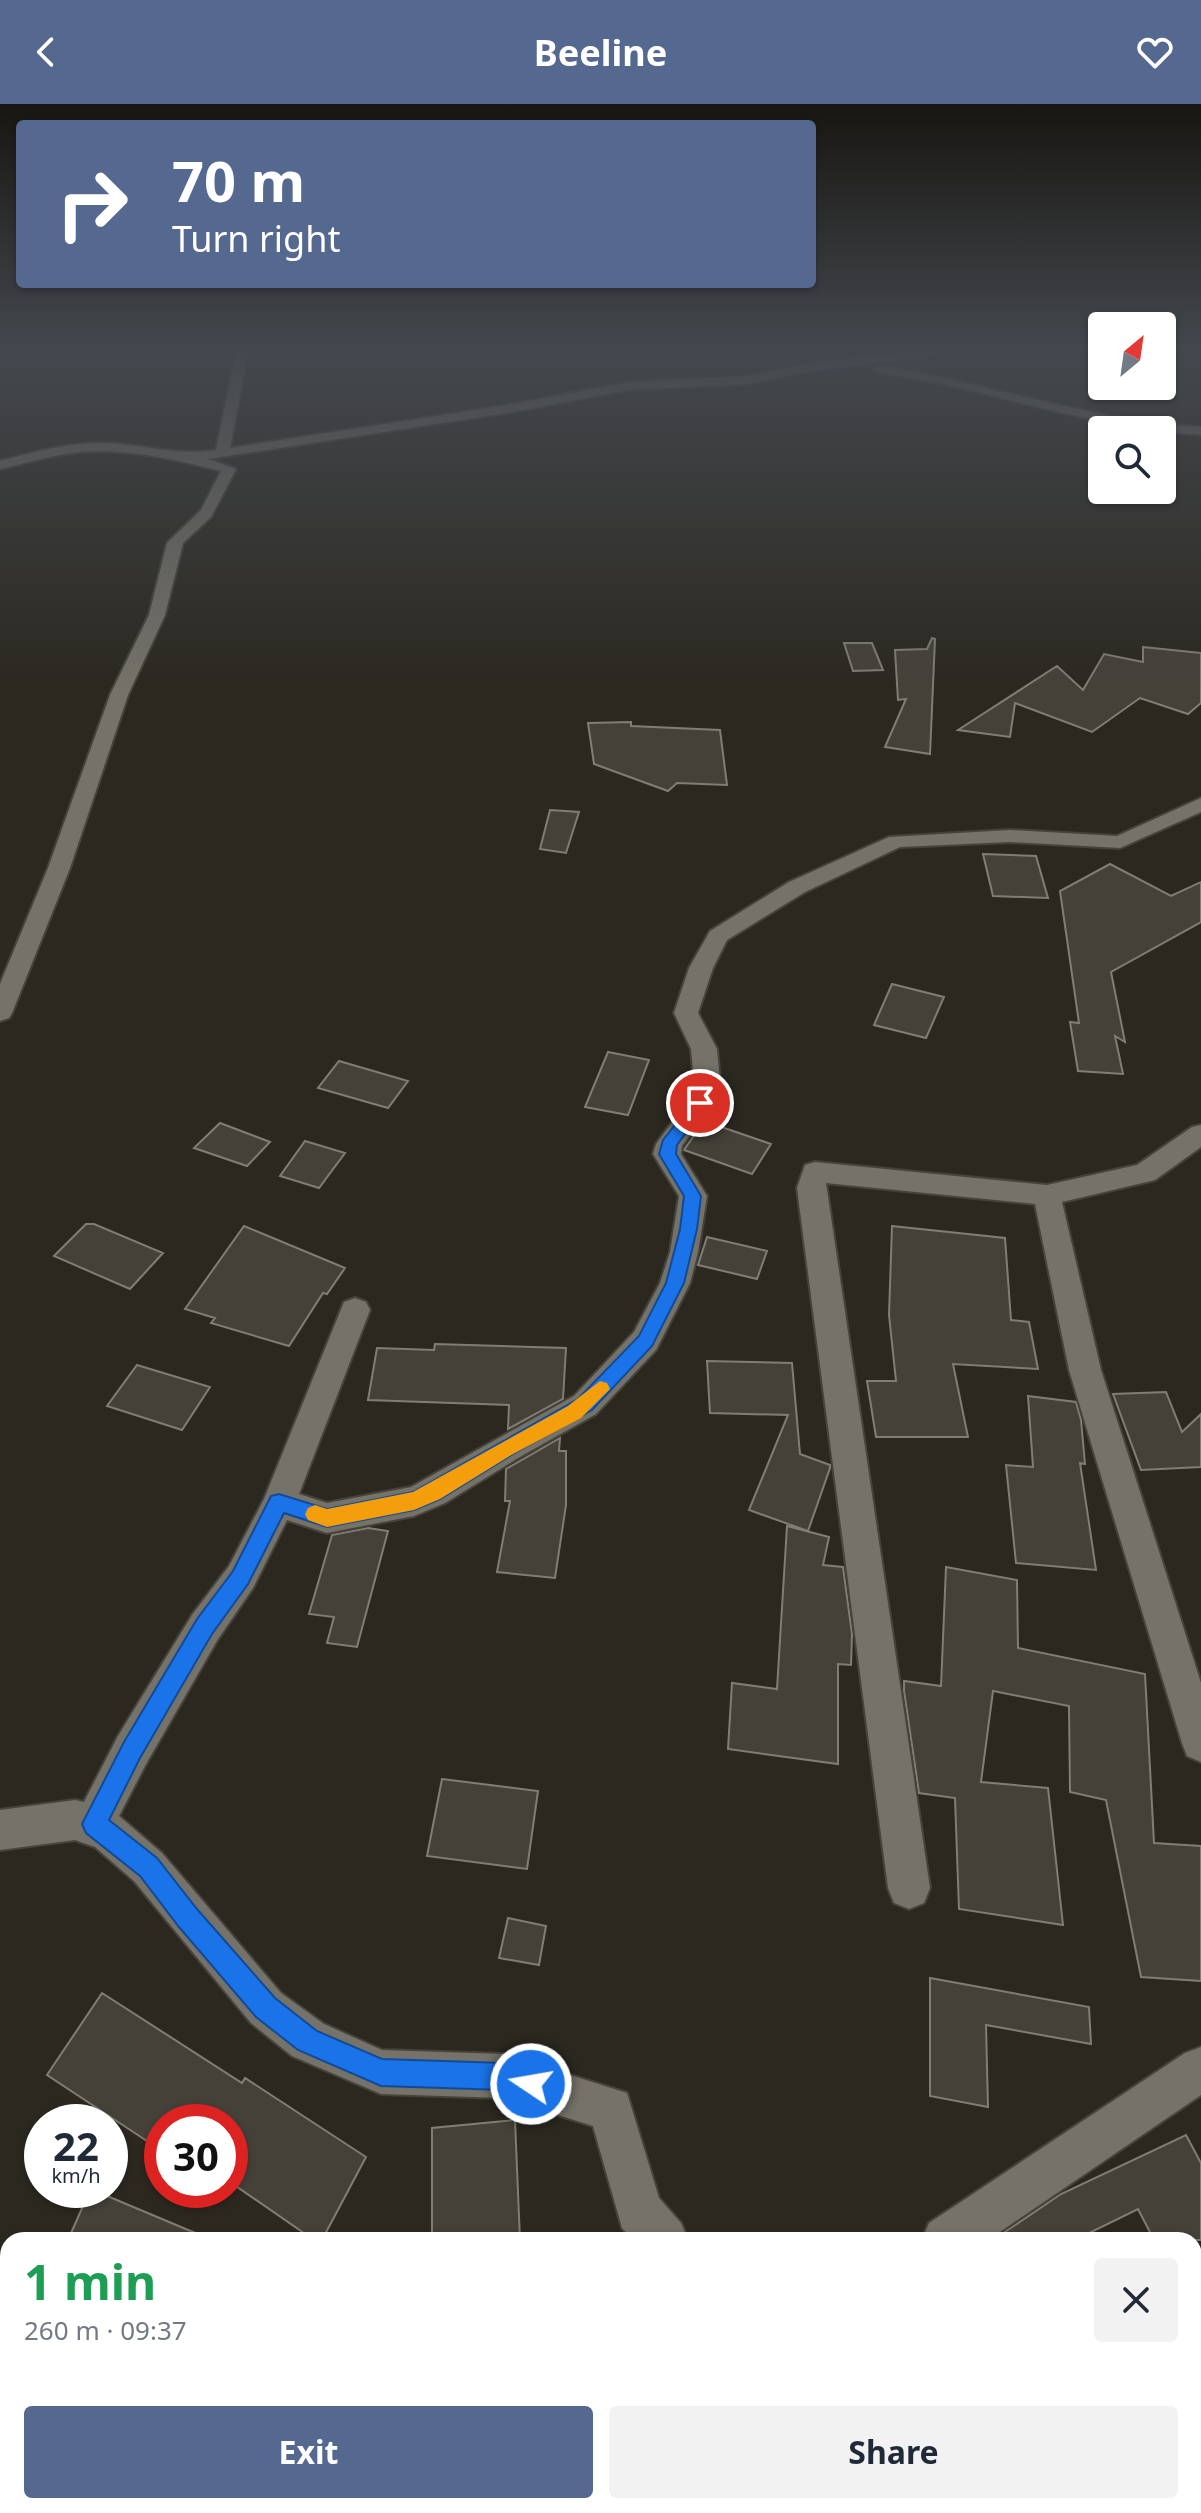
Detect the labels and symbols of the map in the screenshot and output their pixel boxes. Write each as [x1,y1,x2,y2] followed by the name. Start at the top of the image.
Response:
[1088,312,1176,400] north arrow
[666,1069,734,1137] pin
[489,2042,573,2126] position arrow
[144,2104,248,2208] speed limit sign: 30

